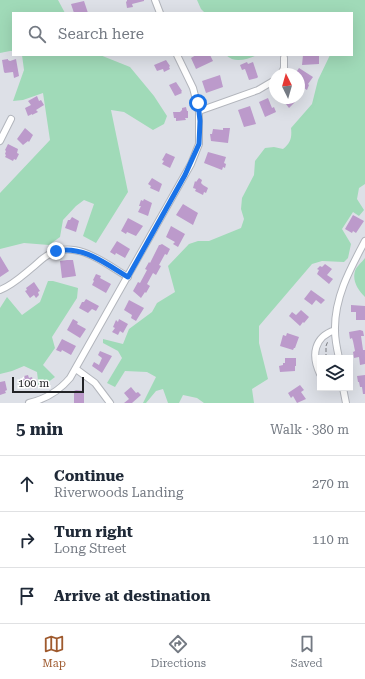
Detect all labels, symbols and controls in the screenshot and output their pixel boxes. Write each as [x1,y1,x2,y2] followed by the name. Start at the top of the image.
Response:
[12,12,353,56] search box
[26,23,48,45] icon: search
[58,25,144,43] text: Search here
[269,68,305,104] north arrow
[189,94,207,112] route start
[47,242,65,260] route end
[317,355,353,391] map controls
[317,355,353,391] button: layers
[12,375,84,394] scale bar
[18,377,49,390] text: 100 m
[16,419,63,439] text: 5 min
[270,422,349,437] text: Walk · 380 m
[54,467,124,485] text: Continue
[16,473,38,495] icon: ahead
[312,476,349,491] text: 270 m
[54,485,183,500] text: Riverwoods Landing
[54,523,133,541] text: Turn right
[16,529,38,551] icon: right
[312,532,349,547] text: 110 m
[54,541,126,556] text: Long Street
[16,585,38,607] icon: arrive
[54,587,210,605] text: Arrive at destination
[42,633,66,670] tab: Map
[151,633,206,670] tab: Directions
[291,633,323,670] tab: Saved

